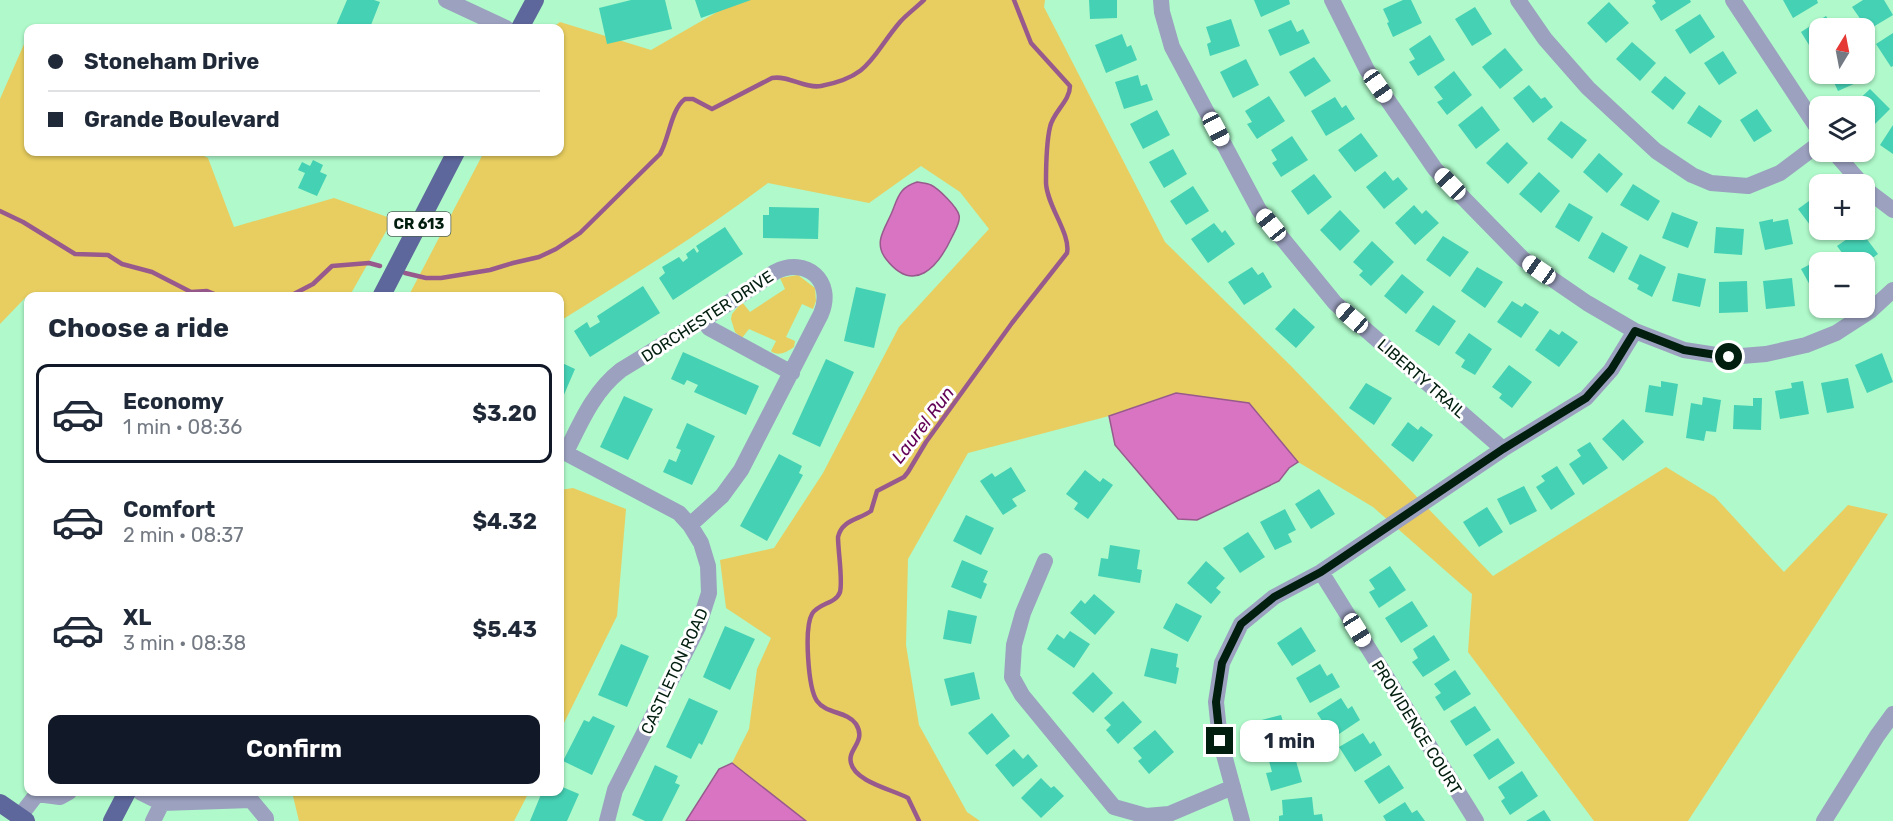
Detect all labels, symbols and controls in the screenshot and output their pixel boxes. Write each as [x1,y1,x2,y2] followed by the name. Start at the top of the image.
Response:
[1809,18,1875,84] north arrow
[1809,18,1875,318] map controls
[84,48,259,75] text: Stoneham Drive
[1360,66,1396,106] car
[1809,96,1875,162] button: layers
[84,106,280,133] text: Grande Boulevard
[1200,109,1232,149] car
[1431,165,1469,203] car
[1809,174,1875,240] button: +
[1253,205,1289,245] car
[388,212,450,236] road number: CR 613
[1519,252,1559,288] car
[1809,252,1875,318] button: −
[638,267,777,366] street label: DORCHESTER DRIVE
[1333,299,1371,337] car
[48,312,229,344] text: Choose a ride
[1374,335,1470,422] street label: LIBERTY TRAIL
[1715,343,1742,370] route start
[887,382,959,468] water label: Laurel Run
[51,387,105,441] icon: car
[123,388,224,415] text: Economy
[472,400,537,427] text: $3.20
[123,415,242,439] text: 1 min · 08:36
[51,495,105,549] icon: car
[123,496,215,523] text: Comfort
[472,508,537,535] text: $4.32
[123,523,244,547] text: 2 min · 08:37
[51,603,105,657] icon: car
[123,604,151,631] text: XL
[637,605,712,737] street label: CASTLETON ROAD
[1340,610,1374,650] car
[473,616,537,643] text: $5.43
[123,631,246,655] text: 3 min · 08:38
[1368,657,1466,798] street label: PROVIDENCE COURT
[48,715,540,784] button: Confirm
[1241,720,1340,762] callout: 1 min
[1206,727,1233,754] route end
[1264,729,1315,753] text: 1 min

